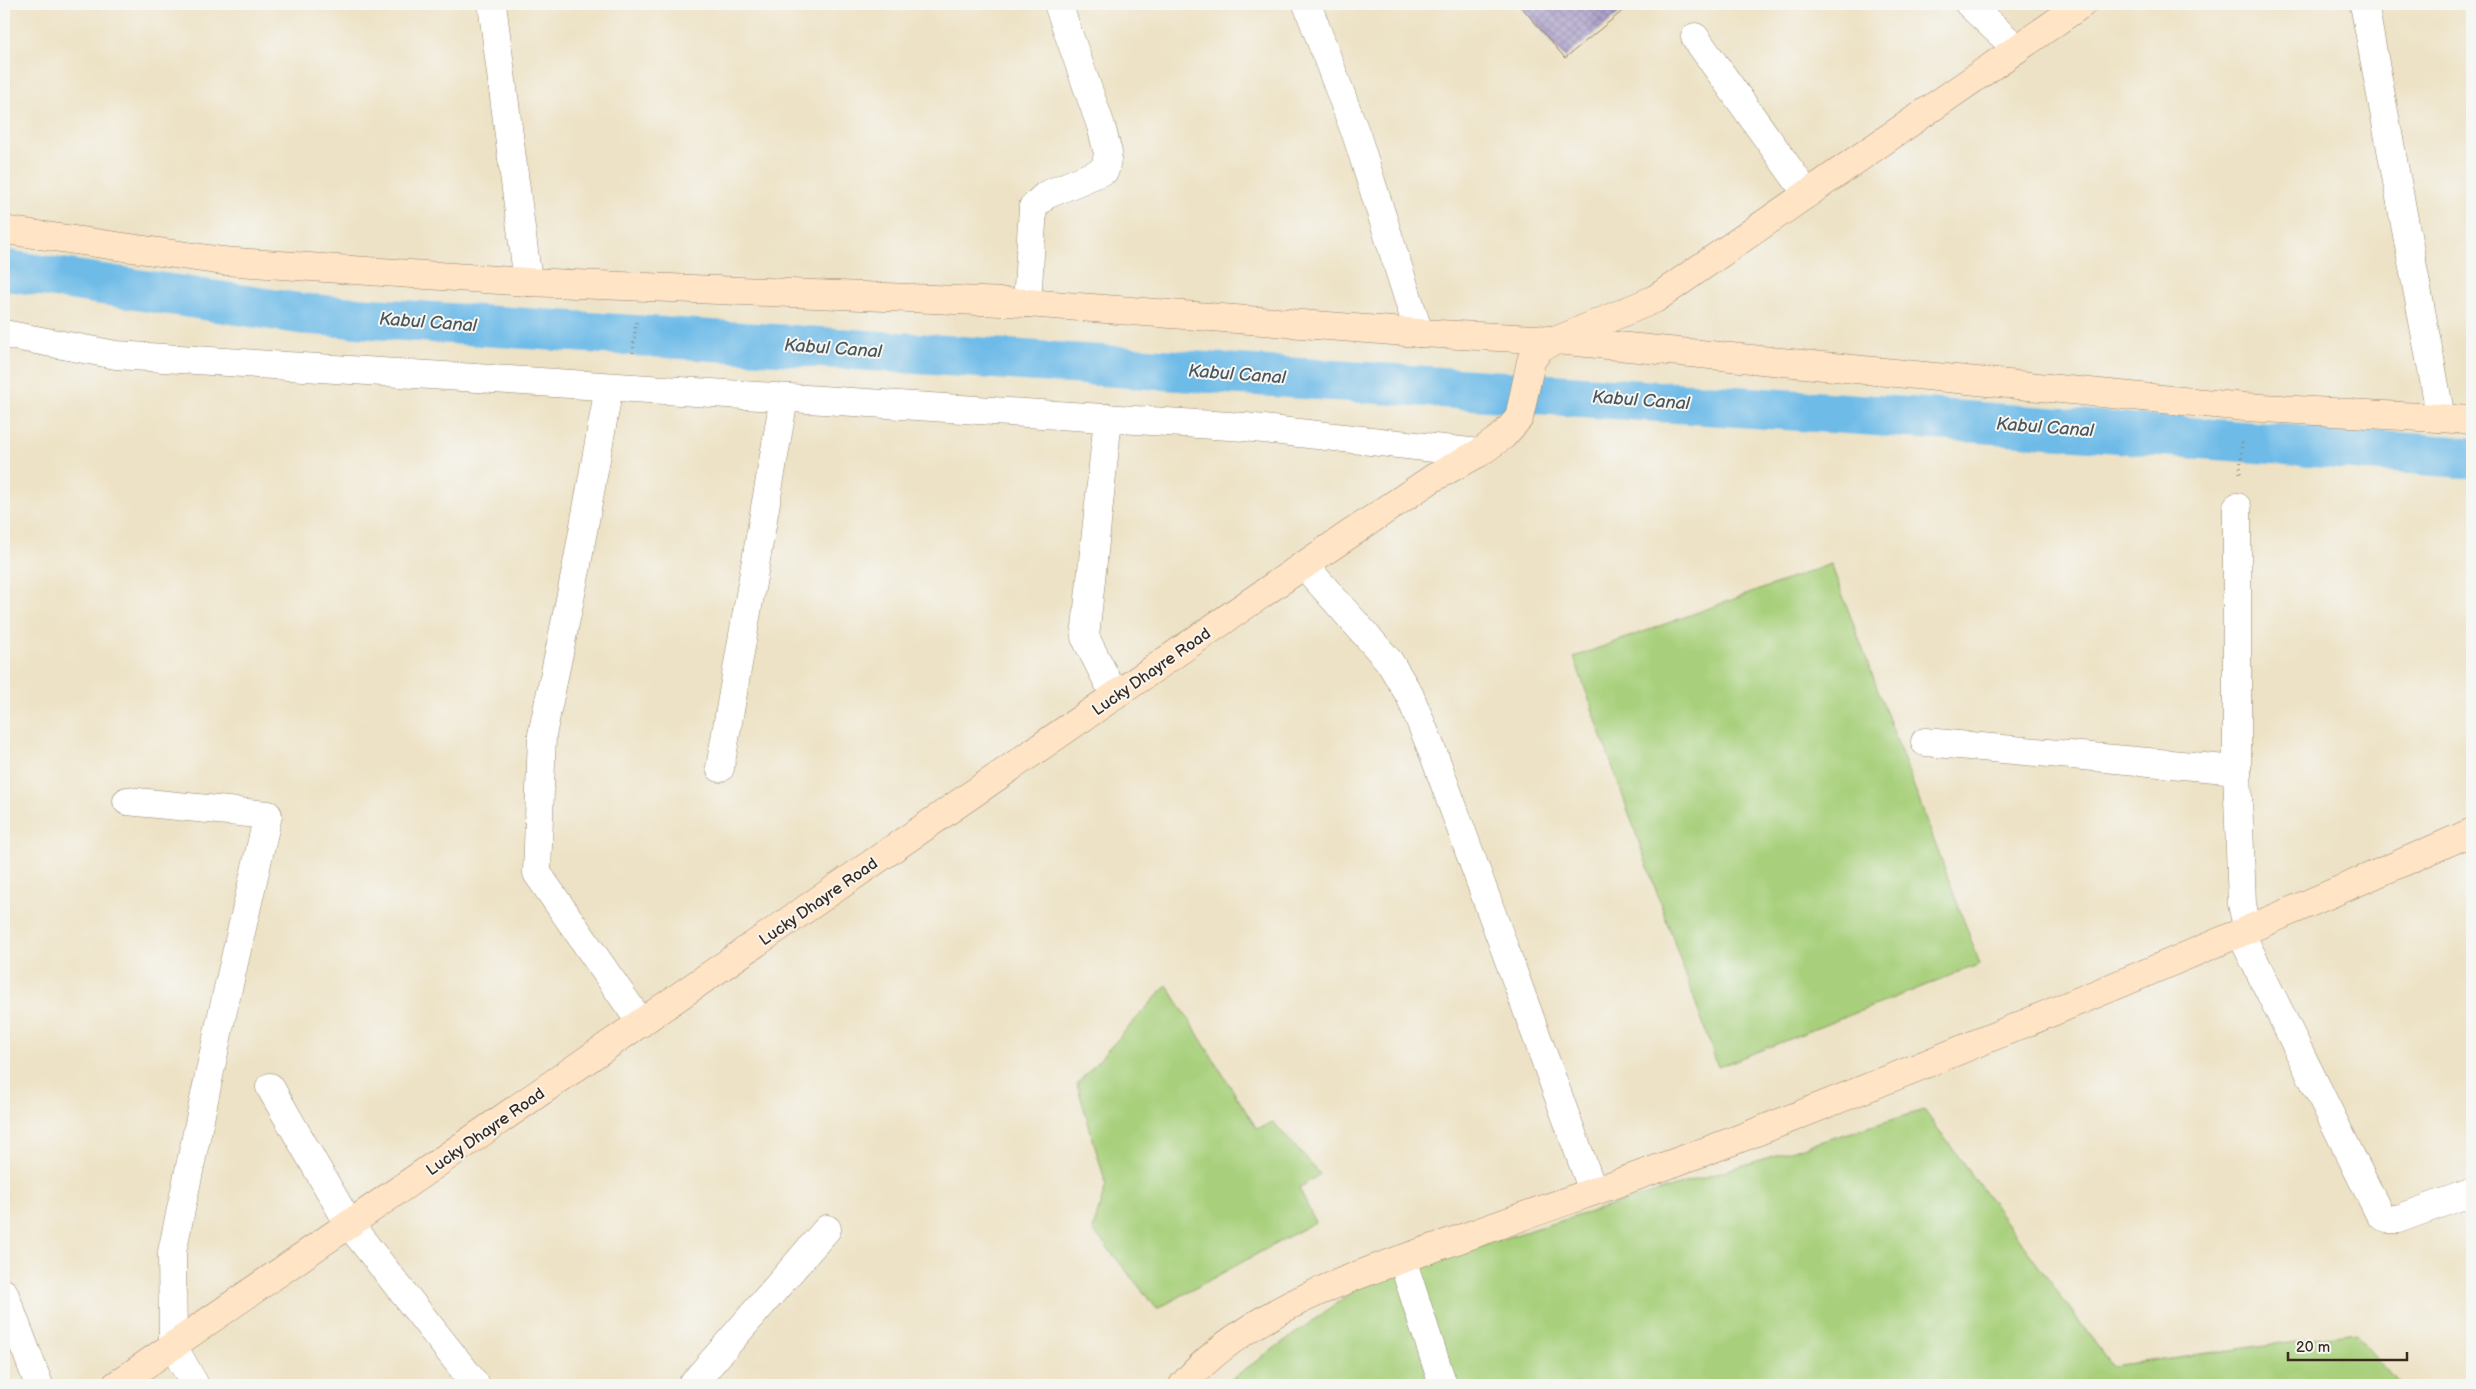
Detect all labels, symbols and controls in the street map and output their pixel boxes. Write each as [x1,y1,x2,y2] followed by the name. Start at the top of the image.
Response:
[378,309,478,336] water label: Kabul Canal
[783,335,883,362] water label: Kabul Canal
[1187,361,1287,388] water label: Kabul Canal
[1591,387,1691,414] water label: Kabul Canal
[1995,414,2095,441] water label: Kabul Canal
[1089,624,1215,720] street label: Lucky Dhayre Road
[756,854,882,950] street label: Lucky Dhayre Road
[423,1084,549,1180] street label: Lucky Dhayre Road
[2288,1329,2407,1361] scale bar
[2296,1338,2330,1357] text: 20 m

